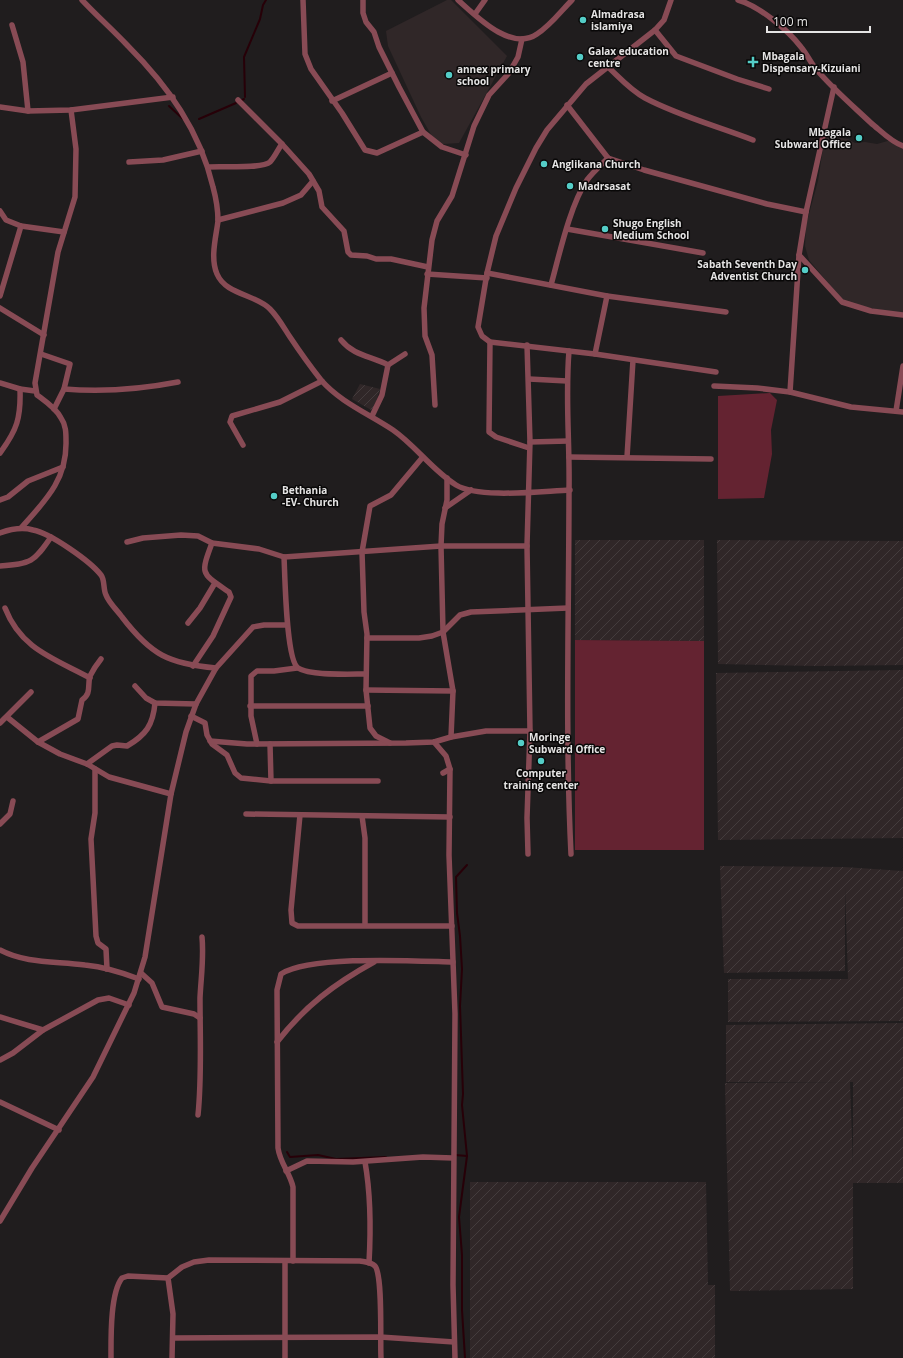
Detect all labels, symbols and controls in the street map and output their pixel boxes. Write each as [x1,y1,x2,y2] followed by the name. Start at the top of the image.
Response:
[591,7,645,33] place label: Almadrasa islamiya
[767,8,870,34] scale bar
[773,13,808,30] text: 100 m
[578,15,588,25] marker: Almadrasa islamiya
[588,44,669,70] place label: Galax education centre
[762,49,861,75] place label: Mbagala Dispensary-Kizuiani
[575,52,585,62] marker: Galax education centre
[747,56,759,68] marker: Mbagala Dispensary-Kizuiani
[457,62,531,88] place label: annex primary school
[444,70,454,80] marker: annex primary school
[775,125,851,151] place label: Mbagala Subward Office
[854,133,864,143] marker: Mbagala Subward Office
[552,157,640,171] place label: Anglikana Church
[539,159,549,169] marker: Anglikana Church
[578,179,631,193] place label: Madrsasat
[565,181,575,191] marker: Madrsasat
[613,216,689,242] place label: Shugo English Medium School
[600,224,610,234] marker: Shugo English Medium School
[697,257,797,283] place label: Sabath Seventh Day Adventist Church
[800,265,810,275] marker: Sabath Seventh Day Adventist Church
[282,483,339,509] place label: Bethania -EV- Church
[269,491,279,501] marker: Bethania -EV- Church
[529,730,605,756] place label: Moringe Subward Office
[516,738,526,748] marker: Moringe Subward Office
[536,756,546,766] marker: Computer training center
[504,766,579,792] place label: Computer training center

